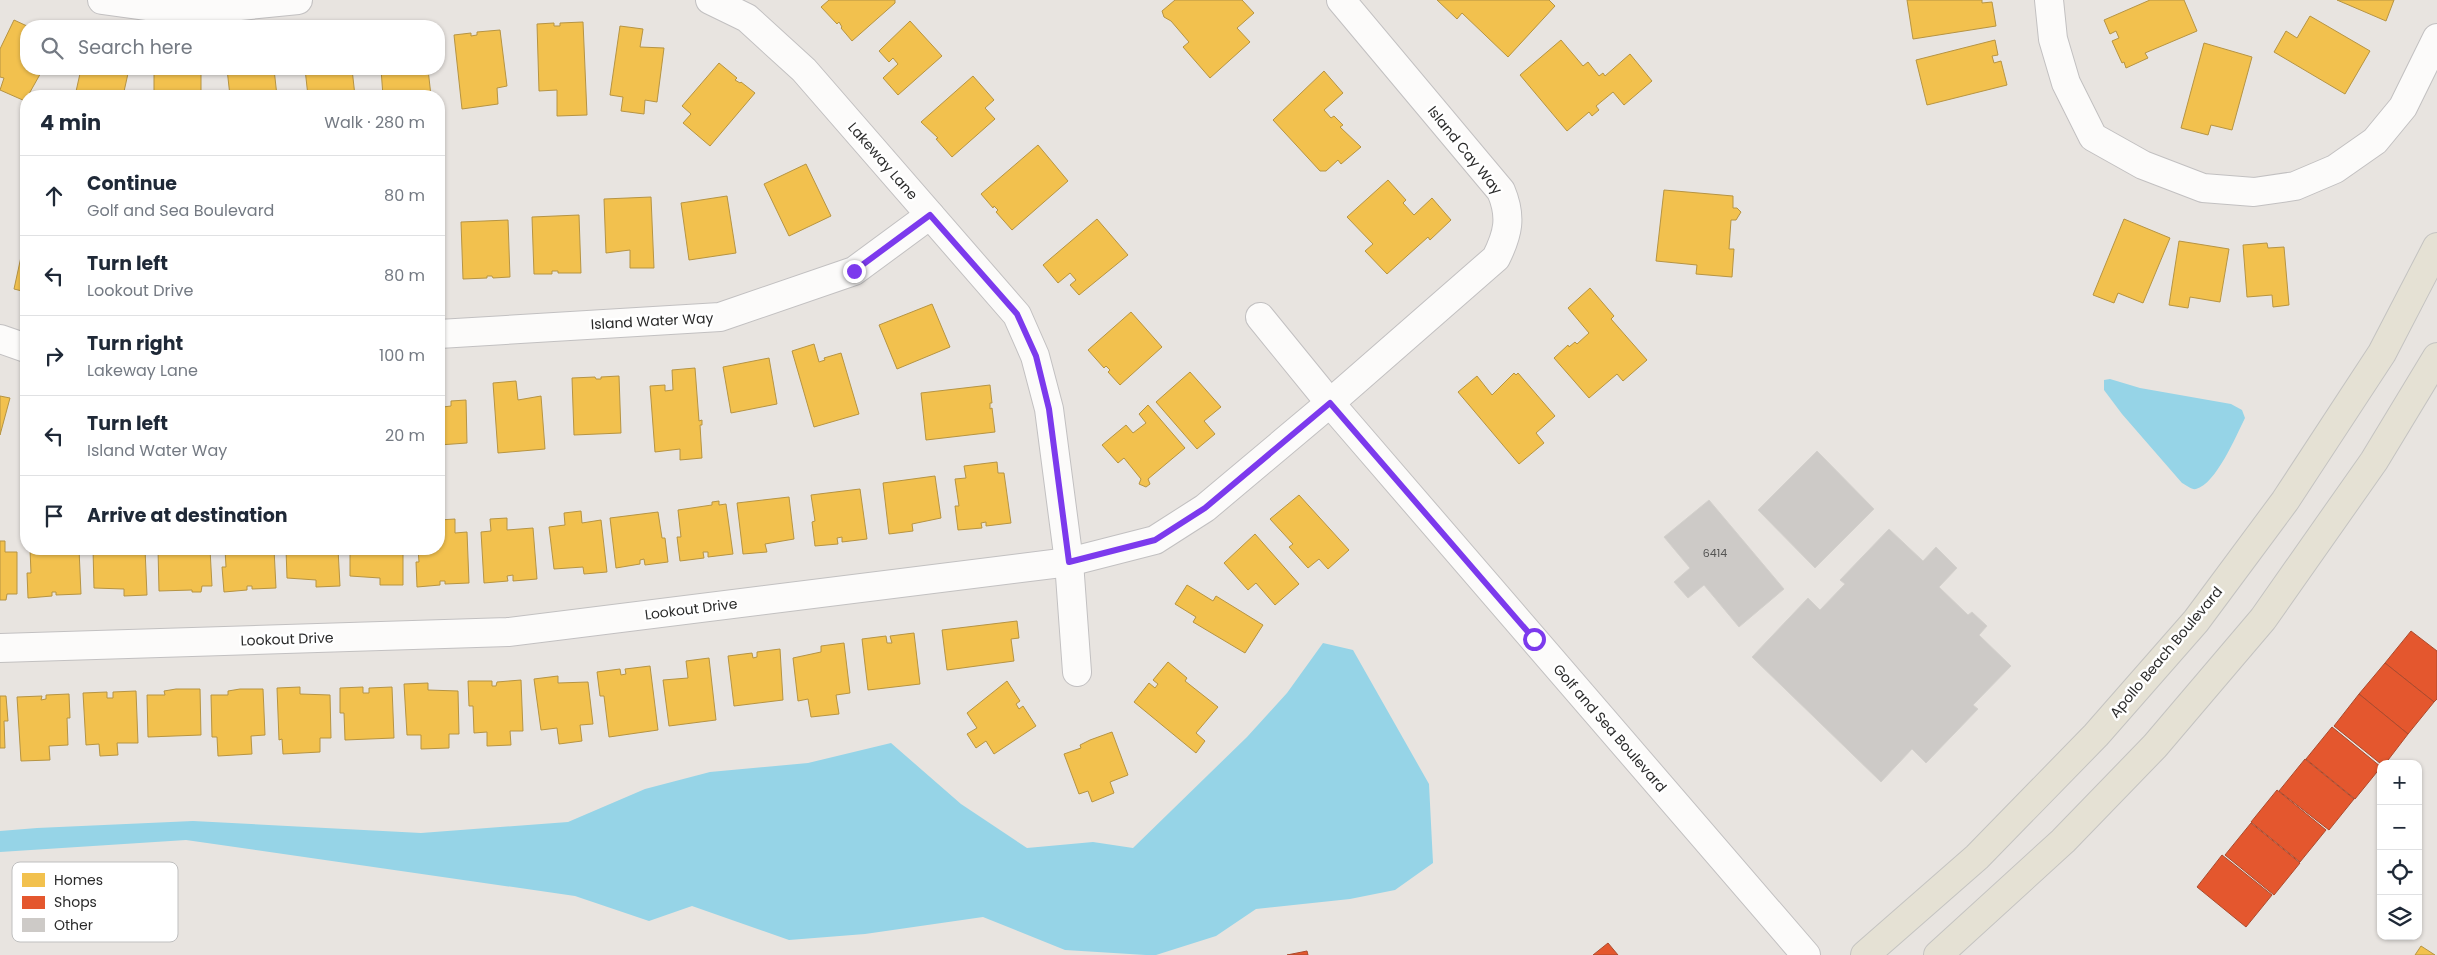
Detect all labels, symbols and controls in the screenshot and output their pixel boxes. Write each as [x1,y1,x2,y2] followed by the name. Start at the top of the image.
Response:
[20,20,445,75] search box
[38,34,66,62] icon: search
[78,34,192,61] text: Search here
[1423,101,1507,199] street label: Island Cay Way
[40,108,101,137] text: 4 min
[324,111,425,134] text: Walk · 280 m
[844,118,923,204] street label: Lakeway Lane
[87,170,177,197] text: Continue
[40,182,68,210] icon: ahead
[384,184,425,207] text: 80 m
[87,199,274,222] text: Golf and Sea Boulevard
[87,250,168,277] text: Turn left
[843,260,866,283] route end
[40,262,68,290] icon: left
[384,264,425,287] text: 80 m
[87,279,193,302] text: Lookout Drive
[590,308,714,334] street label: Island Water Way
[87,330,183,357] text: Turn right
[40,342,68,370] icon: right
[379,344,425,367] text: 100 m
[87,359,198,382] text: Lakeway Lane
[87,410,168,437] text: Turn left
[40,422,68,450] icon: left
[385,424,425,447] text: 20 m
[87,439,227,462] text: Island Water Way
[40,502,68,530] icon: arrive
[87,502,288,529] text: Arrive at destination
[1703,545,1727,561] house number: 6414
[2105,582,2227,722] street label: Apollo Beach Boulevard
[644,593,739,625] street label: Lookout Drive
[240,627,334,651] street label: Lookout Drive
[1523,628,1546,651] route start
[1549,660,1671,796] street label: Golf and Sea Boulevard
[2377,760,2422,940] map controls
[2377,760,2422,805] button: +
[2377,805,2422,850] button: −
[2377,850,2422,895] button: locate
[12,862,178,942] legend
[54,870,103,890] text: Homes
[54,892,97,912] text: Shops
[2377,895,2422,940] button: layers
[54,915,93,935] text: Other

